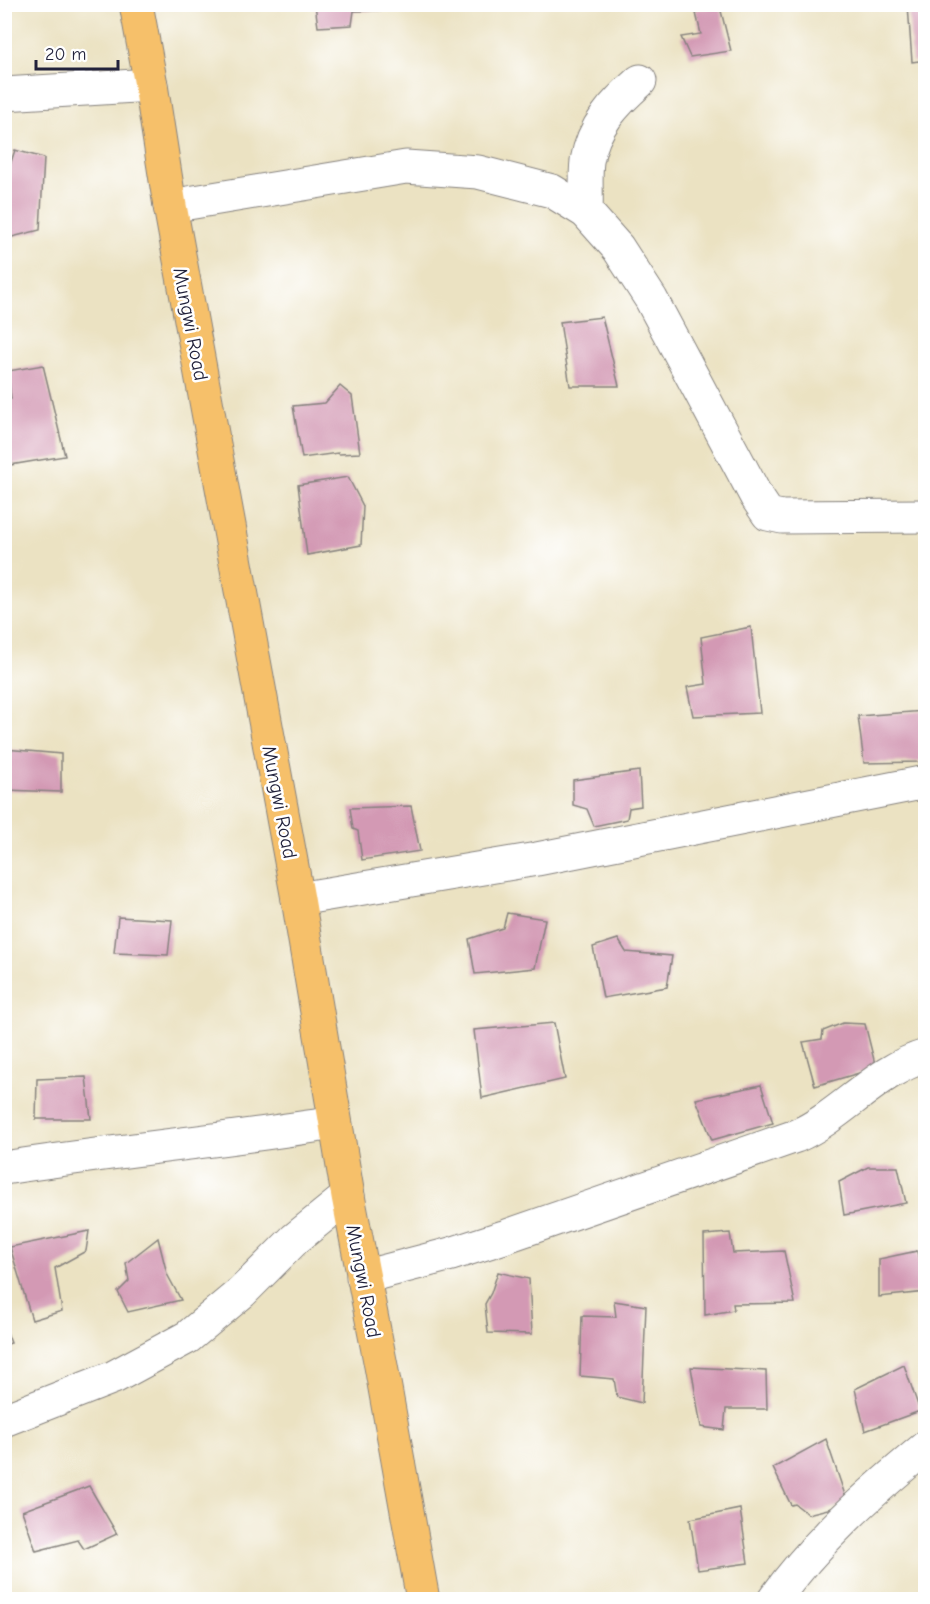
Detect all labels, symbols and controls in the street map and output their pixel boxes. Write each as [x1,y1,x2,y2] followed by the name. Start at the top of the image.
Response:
[36,33,118,71] scale bar
[45,44,86,65] text: 20 m
[168,265,213,383] street label: Mungwi Road
[257,743,302,861] street label: Mungwi Road
[341,1222,386,1340] street label: Mungwi Road

